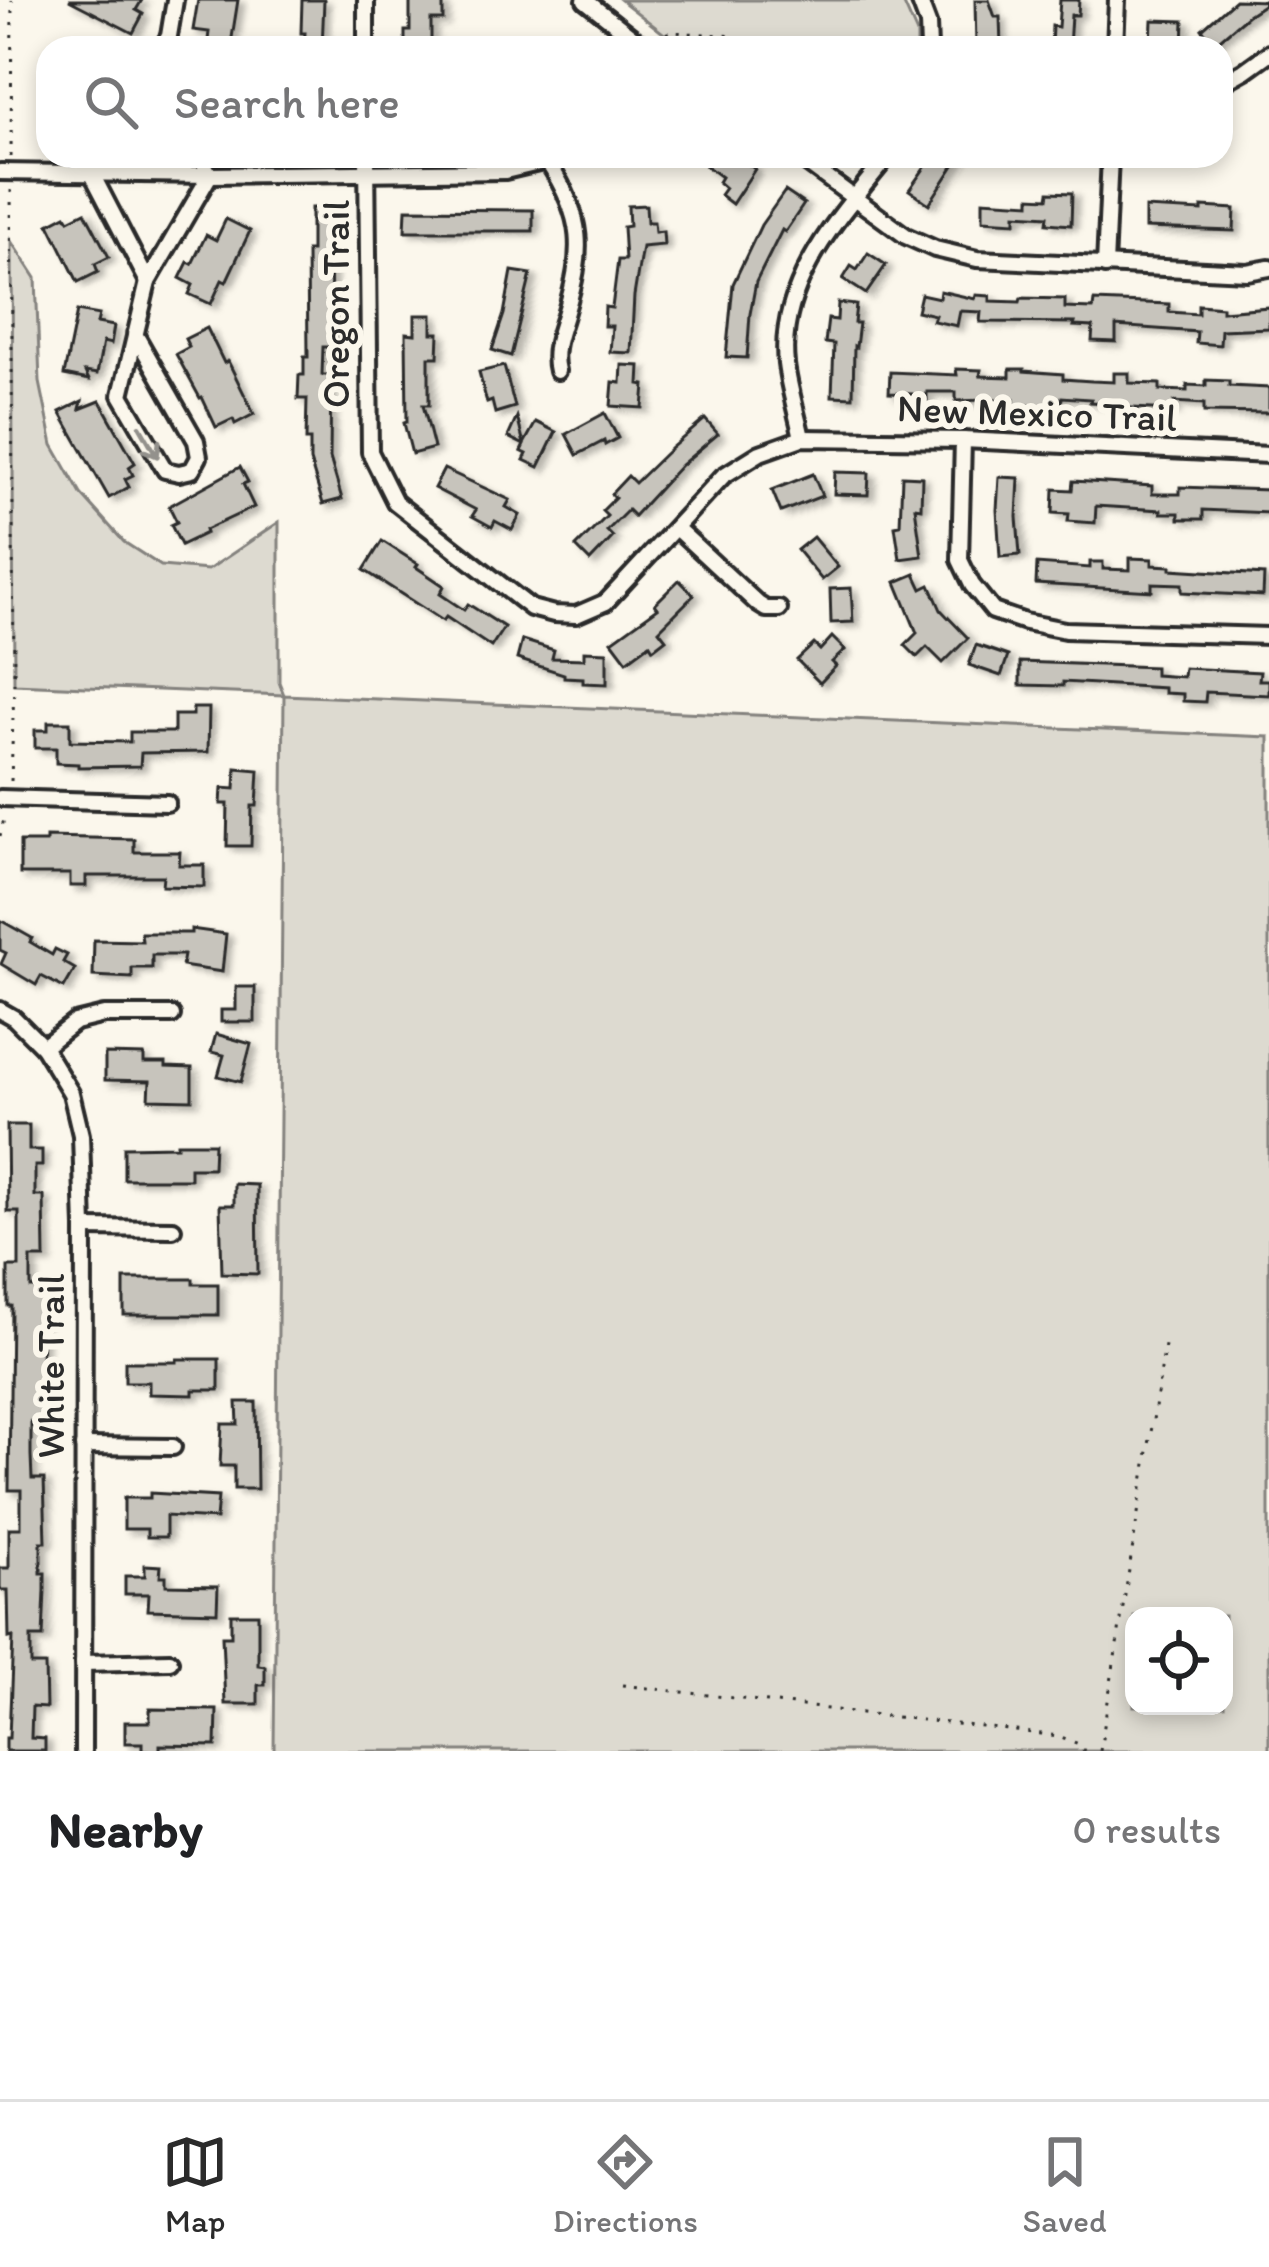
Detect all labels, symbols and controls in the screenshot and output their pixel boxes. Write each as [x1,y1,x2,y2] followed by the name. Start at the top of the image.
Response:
[36,36,1233,168] search box
[78,69,144,135] icon: search
[174,75,400,129] text: Search here
[312,200,359,408] street label: Oregon Trail
[896,384,1178,441] street label: New Mexico Trail
[137,424,161,459] one-way arrow
[27,1274,74,1458] street label: White Trail
[1125,1607,1233,1715] map controls
[1125,1607,1233,1715] button: locate
[48,1799,203,1860] text: Nearby
[1072,1806,1221,1853] text: 0 results
[162,2129,228,2240] tab: Map
[553,2129,698,2240] tab: Directions
[1023,2129,1107,2240] tab: Saved

